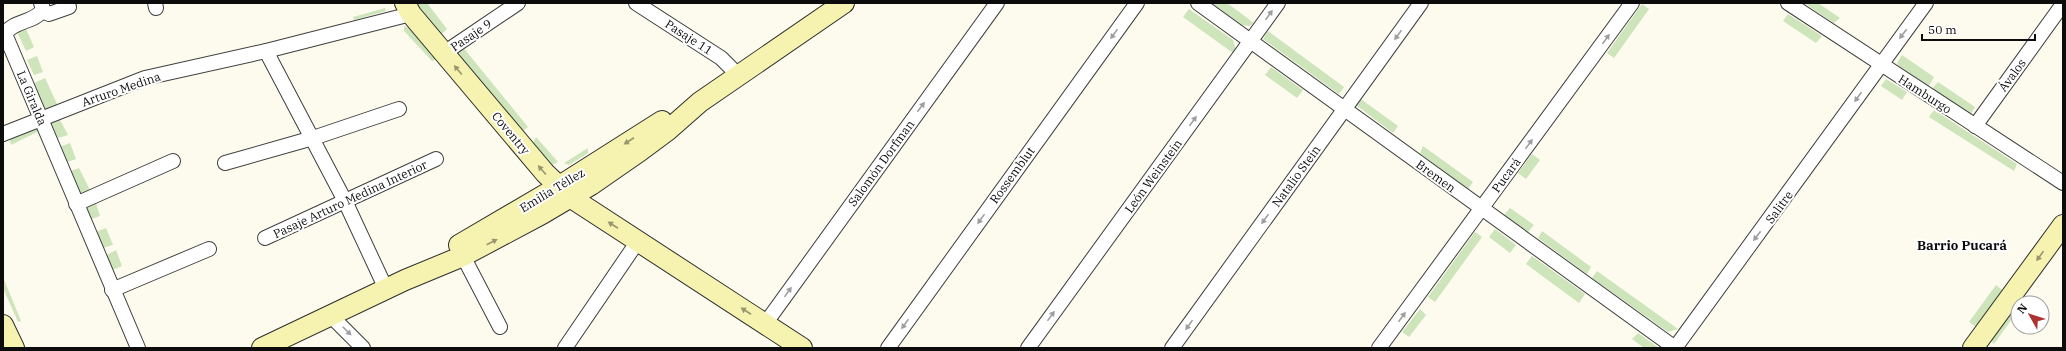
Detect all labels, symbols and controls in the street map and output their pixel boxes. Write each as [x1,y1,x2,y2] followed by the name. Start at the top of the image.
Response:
[1265,10,1273,21] one-way arrow
[448,16,494,54] street label: Pasaje 9
[662,16,716,58] street label: Pasaje 11
[1922,16,2035,42] scale bar
[1928,22,1957,37] text: 50 m
[1110,29,1118,40] one-way arrow
[1394,29,1402,40] one-way arrow
[1900,29,1908,39] one-way arrow
[1602,34,1610,44] one-way arrow
[1995,56,2029,94] street label: Ávalos
[454,65,463,76] one-way arrow
[14,68,50,128] street label: La Giralda
[80,68,163,110] street label: Arturo Medina
[1896,71,1955,117] street label: Hamburgo
[1854,91,1862,102] one-way arrow
[917,102,925,113] one-way arrow
[489,109,534,158] street label: Coventry
[1189,115,1197,126] one-way arrow
[845,117,918,209] street label: Salomón Dorfman
[1121,136,1185,216] street label: León Weinstein
[623,137,635,144] one-way arrow
[1525,139,1533,149] one-way arrow
[1269,142,1324,210] street label: Natalio Stein
[986,144,1038,206] street label: Rossemblut
[1488,154,1524,195] street label: Pucará
[271,156,430,241] street label: Pasaje Arturo Medina Interior
[1413,157,1459,196] street label: Bremen
[538,164,547,175] one-way arrow
[517,165,587,215] street label: Emilia Téllez
[1762,188,1796,226] street label: Salitre
[977,214,985,224] one-way arrow
[1260,214,1269,225] one-way arrow
[608,221,619,229] one-way arrow
[1753,231,1761,241] one-way arrow
[1917,237,2007,254] district label: Barrio Pucará
[486,239,498,245] one-way arrow
[2036,251,2044,261] one-way arrow
[784,287,792,298] one-way arrow
[2010,295,2050,335] north arrow
[2014,301,2031,316] text: N
[740,308,751,315] one-way arrow
[1047,311,1055,322] one-way arrow
[1398,311,1407,322] one-way arrow
[900,319,909,330] one-way arrow
[1185,320,1193,330] one-way arrow
[342,326,352,336] one-way arrow

